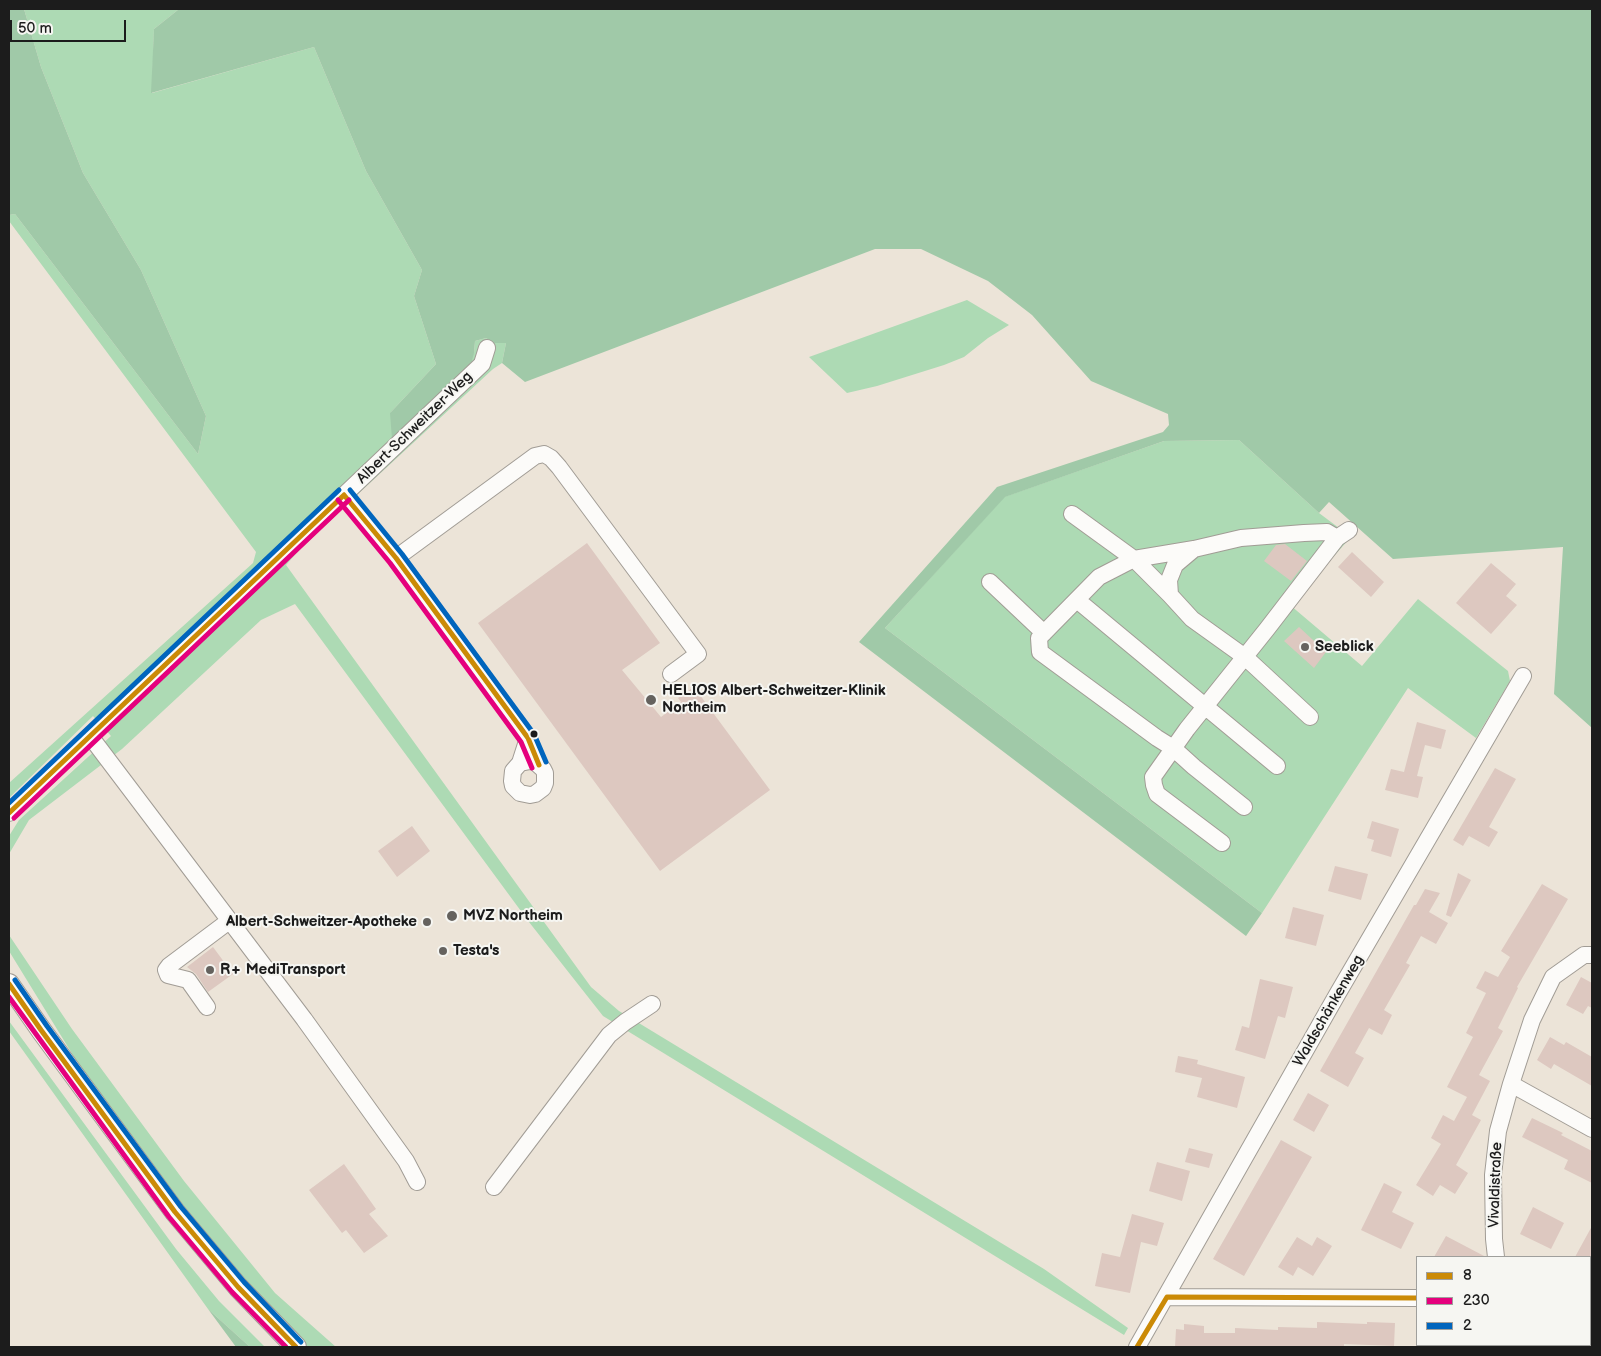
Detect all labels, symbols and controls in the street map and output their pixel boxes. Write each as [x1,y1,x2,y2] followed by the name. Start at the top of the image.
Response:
[12,10,129,42] scale bar
[18,19,52,38] text: 50 m
[353,368,477,488] street label: Albert-Schweitzer-Weg
[1315,638,1374,656] place label: Seeblick
[1299,641,1311,653] marker: Seeblick
[662,682,885,717] place label: HELIOS Albert-Schweitzer-Klinik Northeim
[644,693,658,707] marker: HELIOS Albert-Schweitzer-Klinik Northeim
[529,729,539,739] unlabelled marker
[463,907,563,925] place label: MVZ Northeim
[445,909,459,923] marker: MVZ Northeim
[226,913,417,931] place label: Albert-Schweitzer-Apotheke
[421,916,433,928] marker: Albert-Schweitzer-Apotheke
[453,942,499,960] place label: Testa's
[437,945,449,957] marker: Testa's
[1290,952,1368,1070] street label: Waldschänkenweg
[220,961,346,979] place label: R+ MediTransport
[204,964,216,976] marker: R+ MediTransport
[1486,1142,1506,1228] street label: Vivaldistraße
[1416,1256,1591,1346] legend
[1463,1266,1472,1285] text: 8
[1463,1291,1490,1310] text: 230
[1463,1316,1472,1335] text: 2

